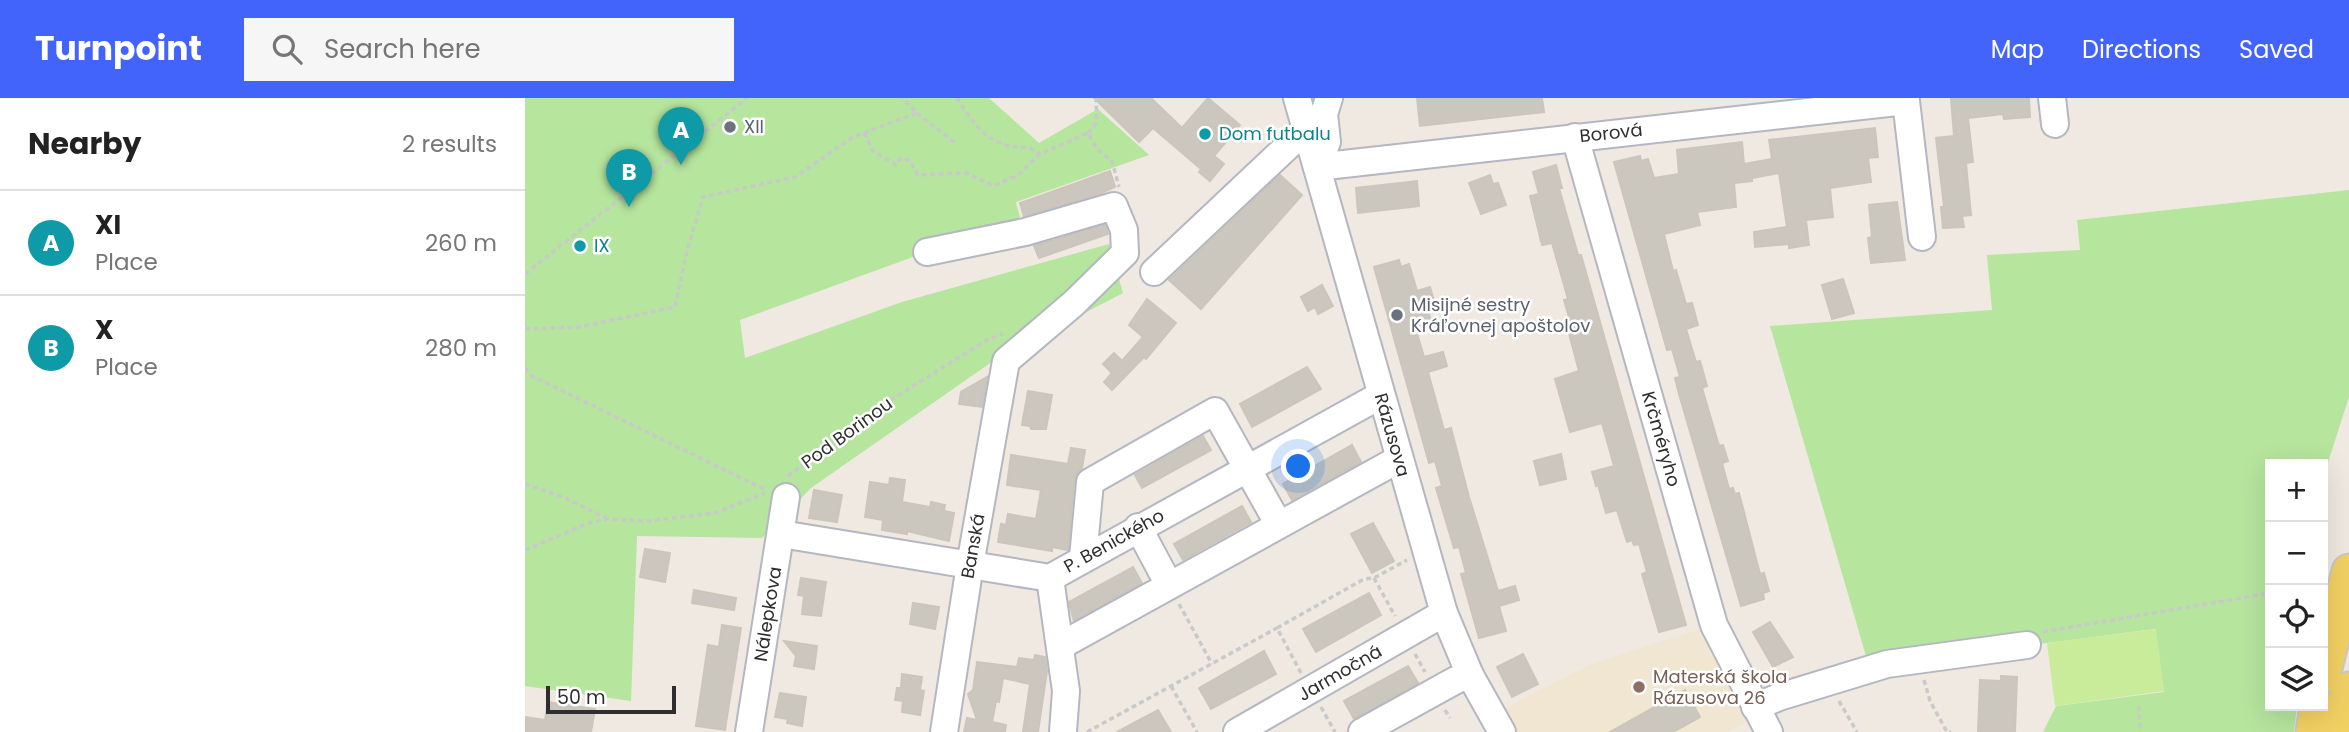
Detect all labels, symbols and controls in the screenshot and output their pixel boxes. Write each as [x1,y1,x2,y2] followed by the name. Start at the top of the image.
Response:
[244,18,734,81] search box
[35,25,202,72] text: Turnpoint
[268,30,306,68] icon: search
[324,31,481,67] text: Search here
[1991,33,2044,66] text: Map
[2082,33,2201,66] text: Directions
[2239,33,2314,66] text: Saved
[658,107,704,165] pin: A
[744,114,764,139] place label: XII
[1578,117,1644,148] street label: Borová
[722,119,738,135] marker: XII
[1219,121,1331,146] place label: Dom futbalu
[28,122,142,165] text: Nearby
[1197,126,1213,142] marker: Dom futbalu
[402,128,497,160] text: 2 results
[606,149,652,207] pin: B
[95,207,121,243] text: XI
[43,227,59,259] text: A
[425,227,497,259] text: 260 m
[594,233,610,258] place label: IX
[572,238,588,254] marker: IX
[95,246,158,278] text: Place
[1411,292,1590,338] place label: Misijné sestry Kráľovnej apoštolov
[1389,307,1405,323] marker: Misijné sestry Kráľovnej apoštolov
[95,312,114,348] text: X
[43,332,59,364] text: B
[425,332,497,364] text: 280 m
[95,351,158,383] text: Place
[1636,388,1687,489] street label: Krčméryho
[1369,390,1416,480] street label: Rázusova
[796,391,897,474] street label: Pod Borinou
[1281,449,1315,483] your location
[2265,459,2328,711] map controls
[2265,459,2328,522] button: +
[1059,503,1169,579] street label: P. Benického
[955,511,991,580] street label: Banská
[2265,522,2328,585] button: −
[748,565,787,663] street label: Nálepkova
[2265,585,2328,648] button: locate
[1293,638,1386,707] street label: Jarmočná
[2265,648,2328,711] button: layers
[1653,664,1788,710] place label: Materská škola Rázusova 26
[1631,679,1647,695] marker: Materská škola Rázusova 26
[546,683,675,715] scale bar
[557,684,606,711] text: 50 m

